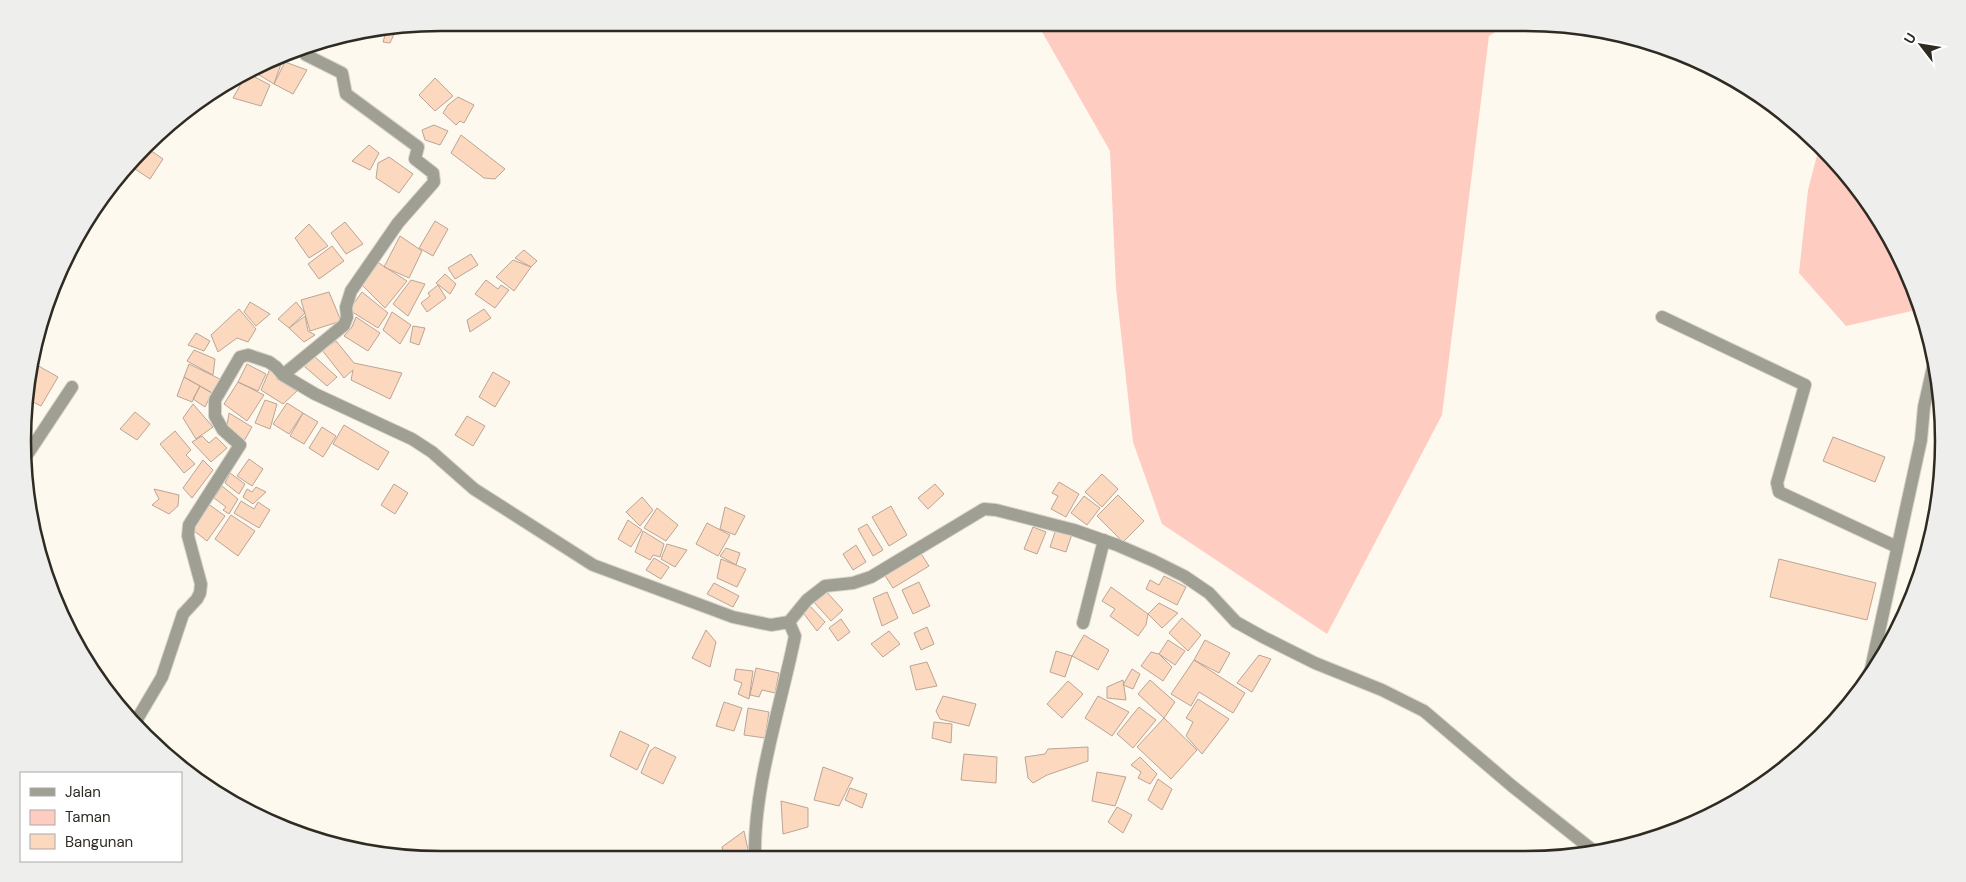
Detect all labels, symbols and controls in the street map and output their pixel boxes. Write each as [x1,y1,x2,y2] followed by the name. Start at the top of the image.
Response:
[1896,20,1946,70] north arrow
[1900,30,1920,47] text: U
[20,772,182,862] legend
[65,782,101,802] text: Jalan
[65,807,111,827] text: Taman
[65,832,133,852] text: Bangunan

